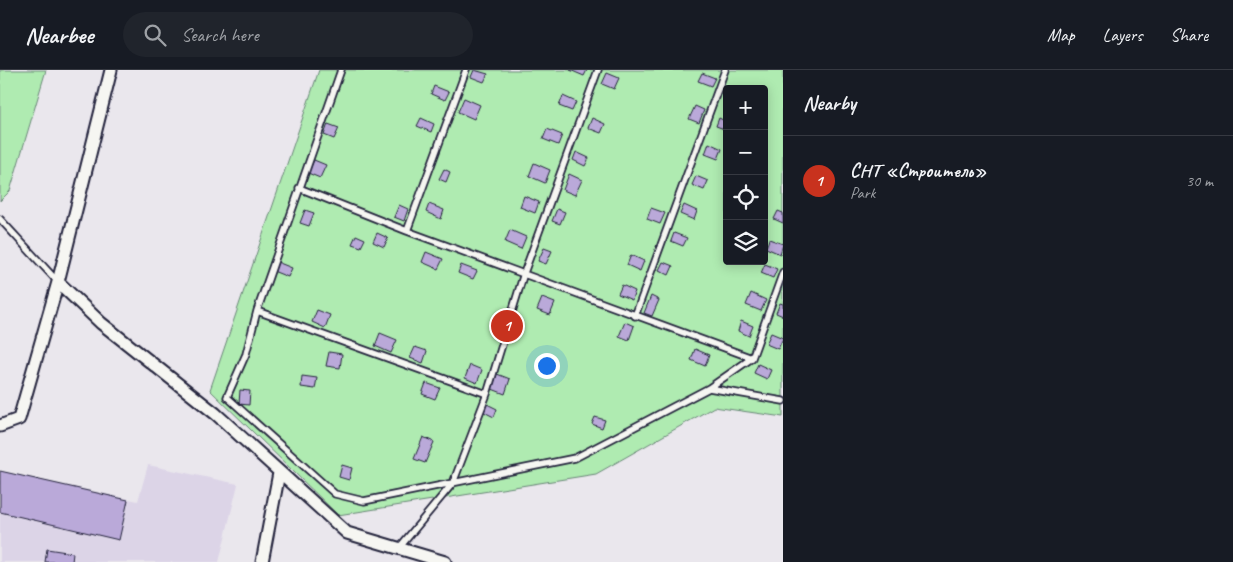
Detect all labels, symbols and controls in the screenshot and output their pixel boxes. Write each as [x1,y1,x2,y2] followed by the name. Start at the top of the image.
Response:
[123,12,473,57] search box
[25,20,93,50] text: Nearbee
[141,21,169,49] icon: search
[181,23,259,47] text: Search here
[1047,24,1075,46] text: Map
[1103,24,1142,46] text: Layers
[1170,24,1208,46] text: Share
[723,85,768,265] map controls
[723,85,768,130] button: +
[803,90,856,116] text: Nearby
[723,130,768,175] button: −
[850,159,987,183] text: СНТ «Строитель»
[815,171,823,191] text: 1
[1186,171,1213,191] text: 30 m
[723,175,768,220] button: locate
[850,183,875,203] text: Park
[723,220,768,265] button: layers
[491,307,523,345] pin: 1
[534,353,560,379] your location

